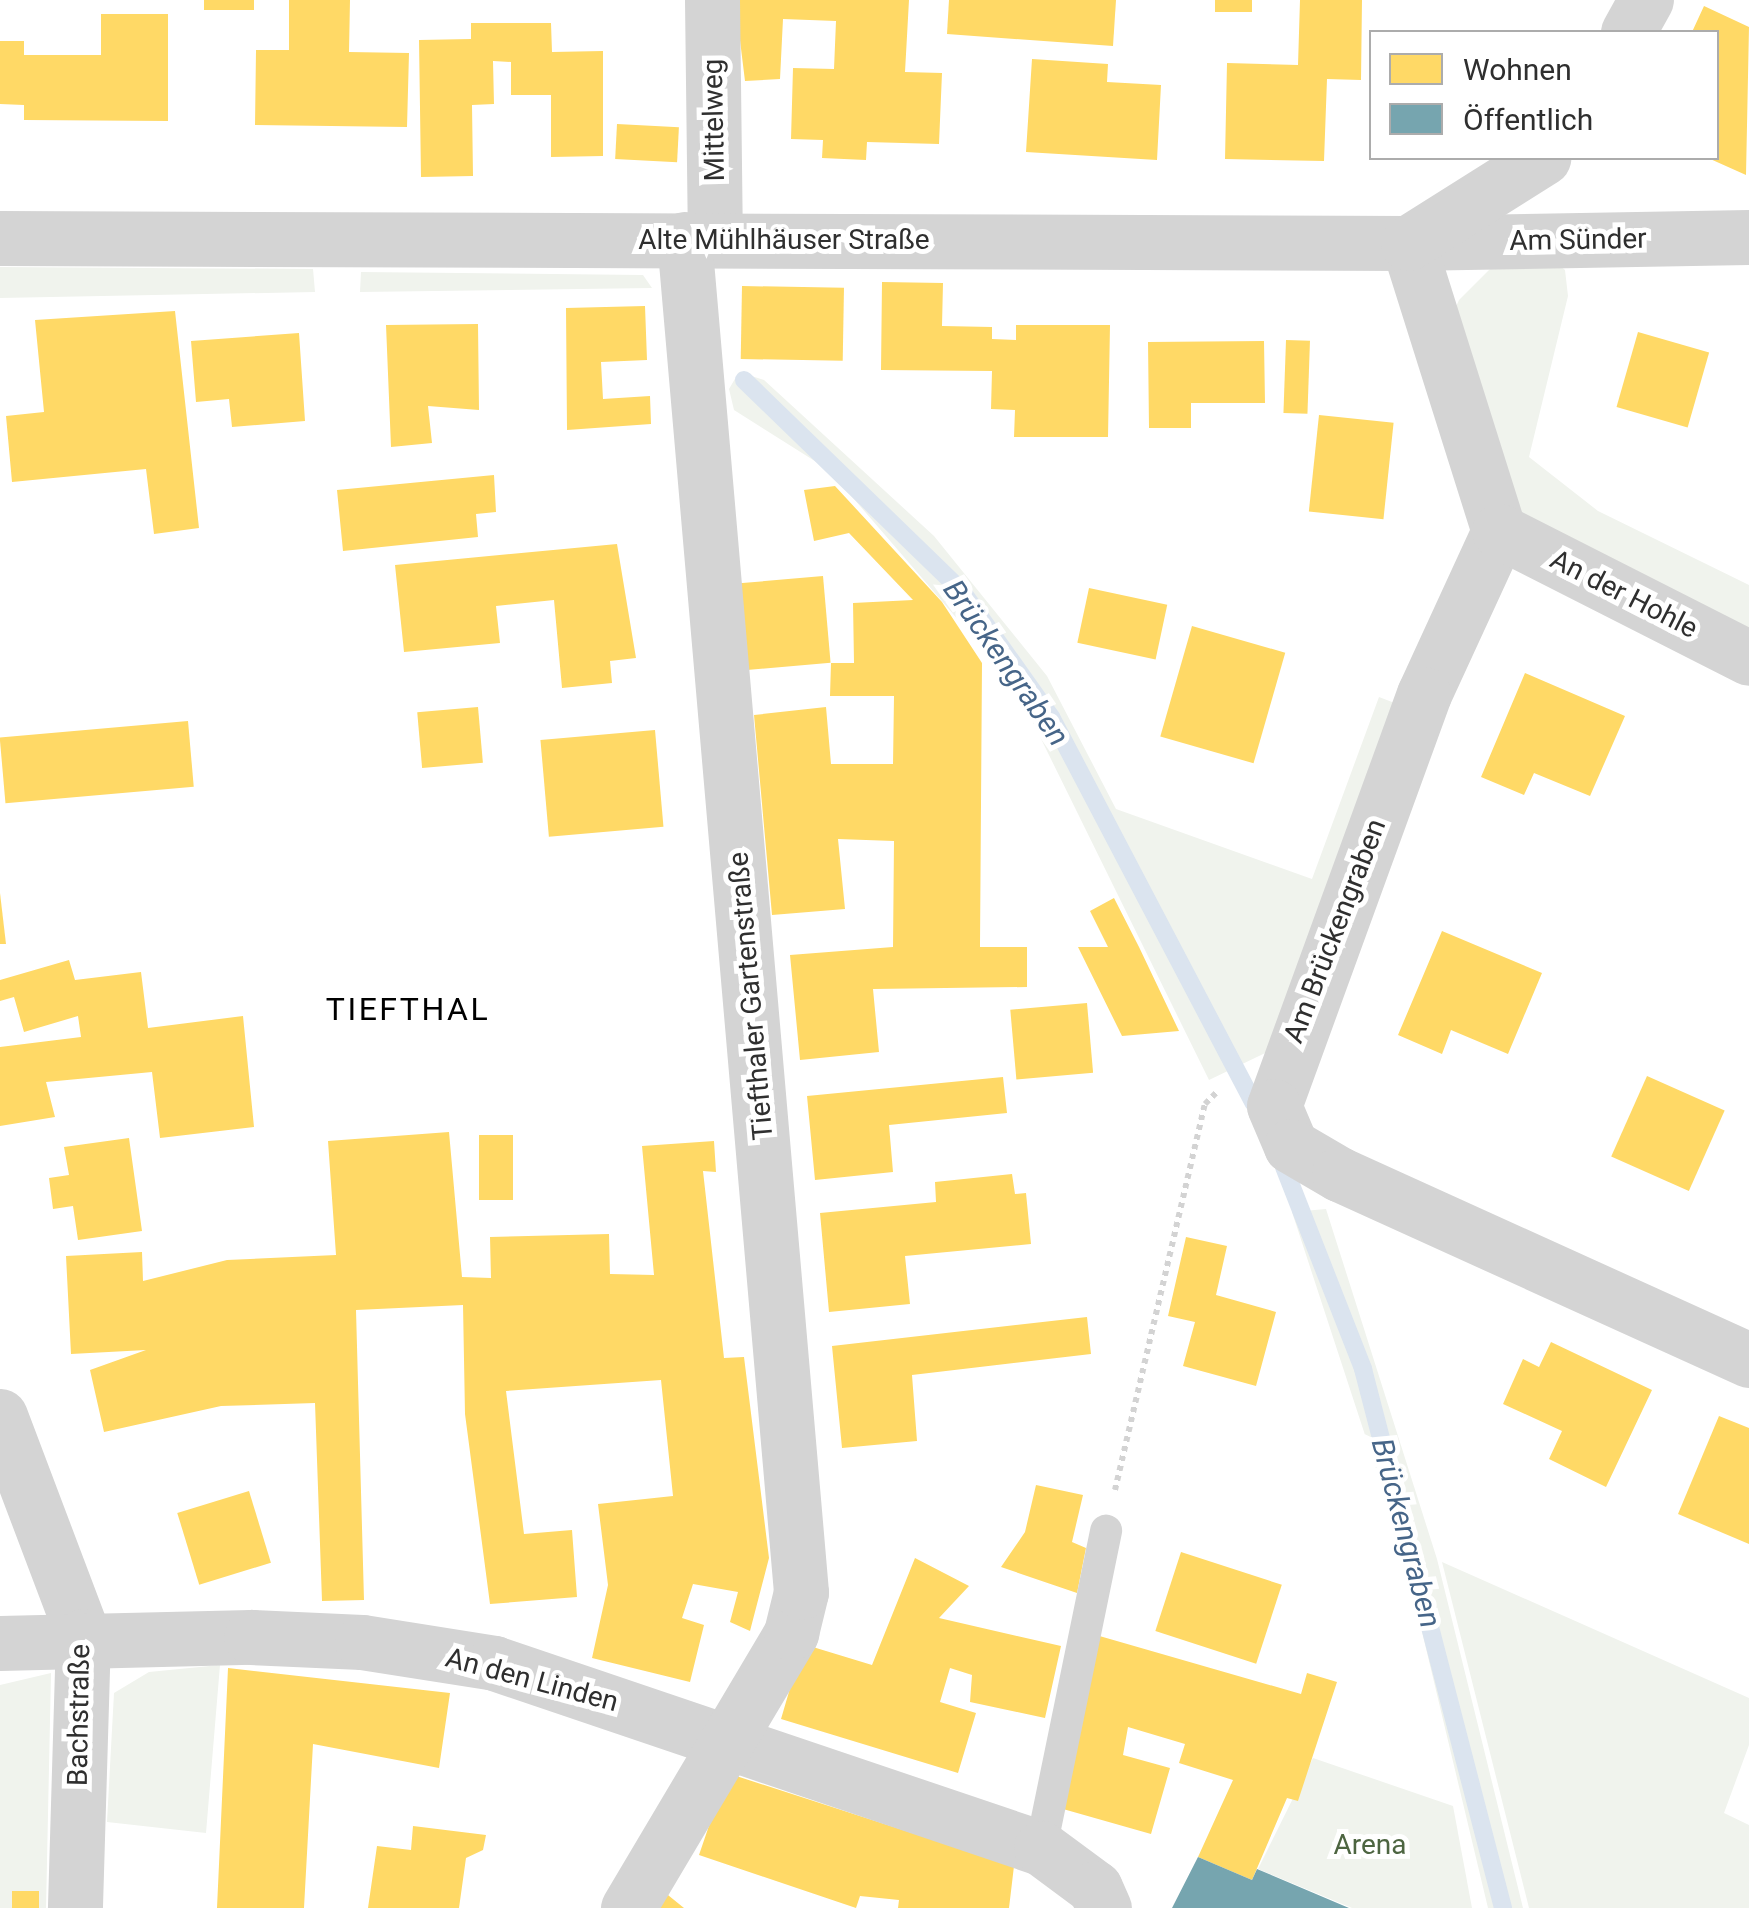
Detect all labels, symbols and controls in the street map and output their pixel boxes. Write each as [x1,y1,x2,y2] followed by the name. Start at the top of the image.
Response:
[1369,30,1719,160] legend
[1463,52,1572,87] text: Wohnen
[696,58,732,182] street label: Mittelweg
[1463,102,1593,137] text: Öffentlich
[1509,222,1647,258] street label: Am Sünder
[638,223,930,257] street label: Alte Mühlhäuser Straße
[1545,543,1703,645] street label: An der Hohle
[935,573,1077,753] water label: Brückengraben
[1277,814,1393,1048] street label: Am Brückengraben
[722,850,780,1142] street label: Tiefthaler Gartenstraße
[326,990,490,1028] district label: TIEFTHAL
[1363,1434,1449,1632] water label: Brückengraben
[442,1641,622,1719] street label: An den Linden
[61,1644,97,1786] street label: Bachstraße
[1333,1828,1407,1862] park label: Arena

